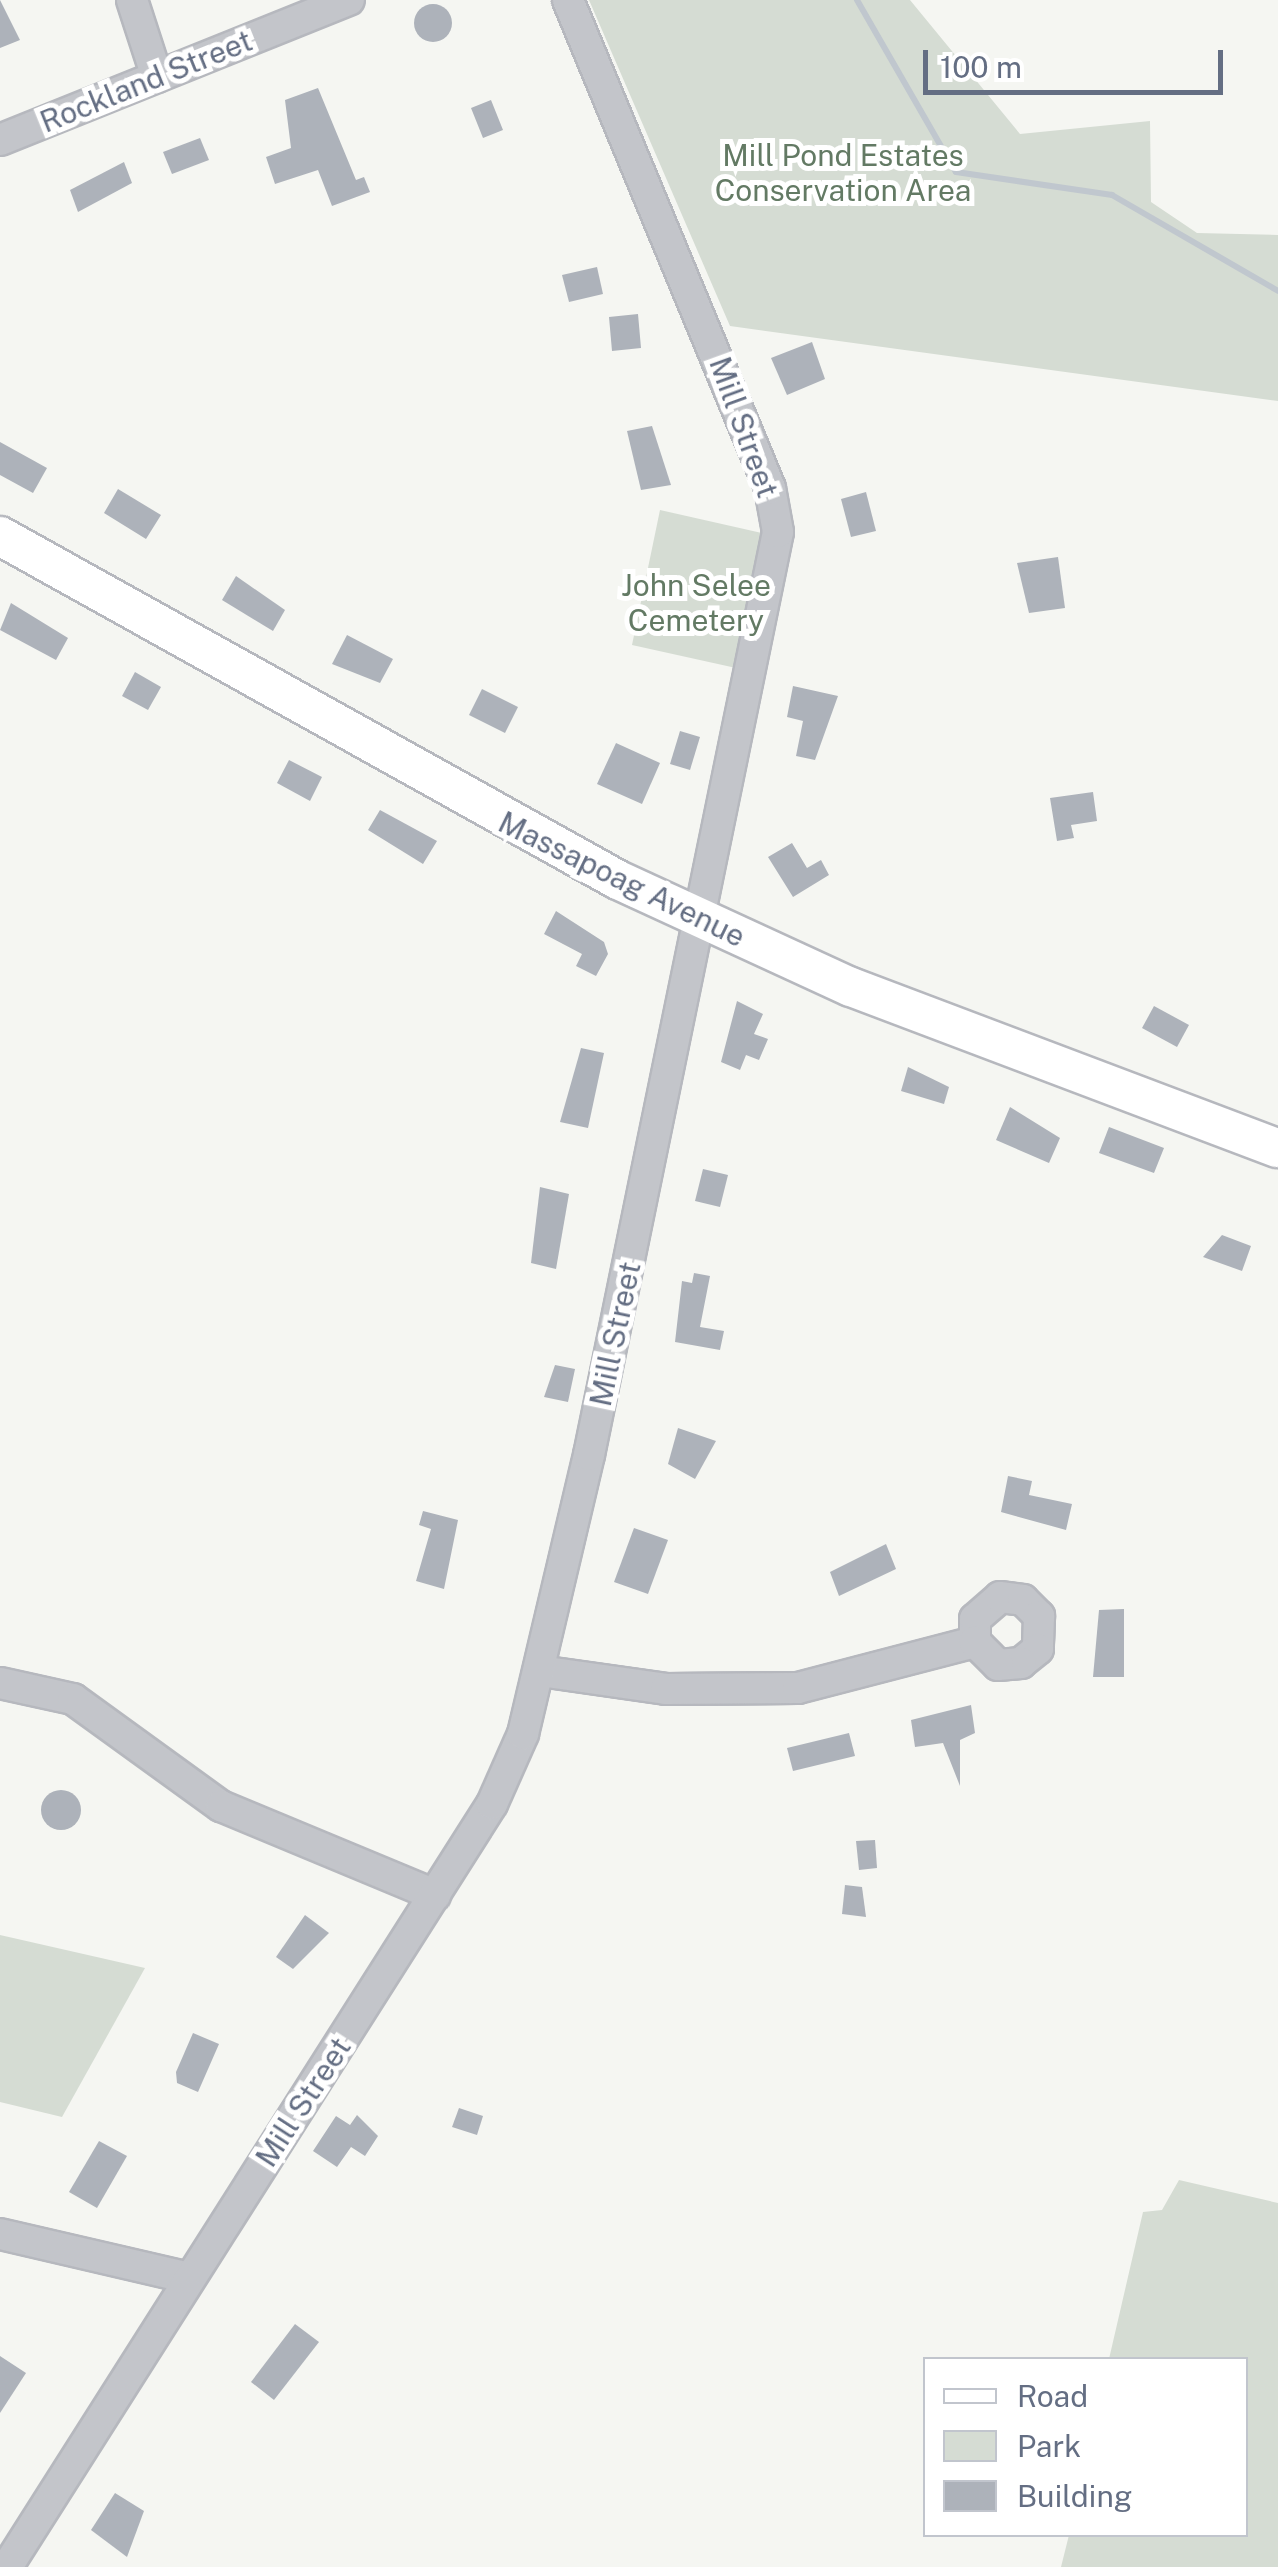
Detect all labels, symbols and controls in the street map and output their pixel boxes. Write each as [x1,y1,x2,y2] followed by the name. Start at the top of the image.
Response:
[35,22,257,140] street label: Rockland Street
[928,30,1228,92] scale bar
[940,49,1022,85] text: 100 m
[715,137,971,208] park label: Mill Pond Estates Conservation Area
[702,352,786,502] street label: Mill Street
[621,567,771,638] park label: John Selee Cemetery
[493,804,751,954] street label: Massapoag Avenue
[582,1258,648,1410] street label: Mill Street
[248,2031,358,2173] street label: Mill Street
[923,2357,1248,2537] legend
[1017,2378,1088,2414] text: Road
[1017,2428,1081,2464] text: Park
[1017,2478,1132,2514] text: Building

